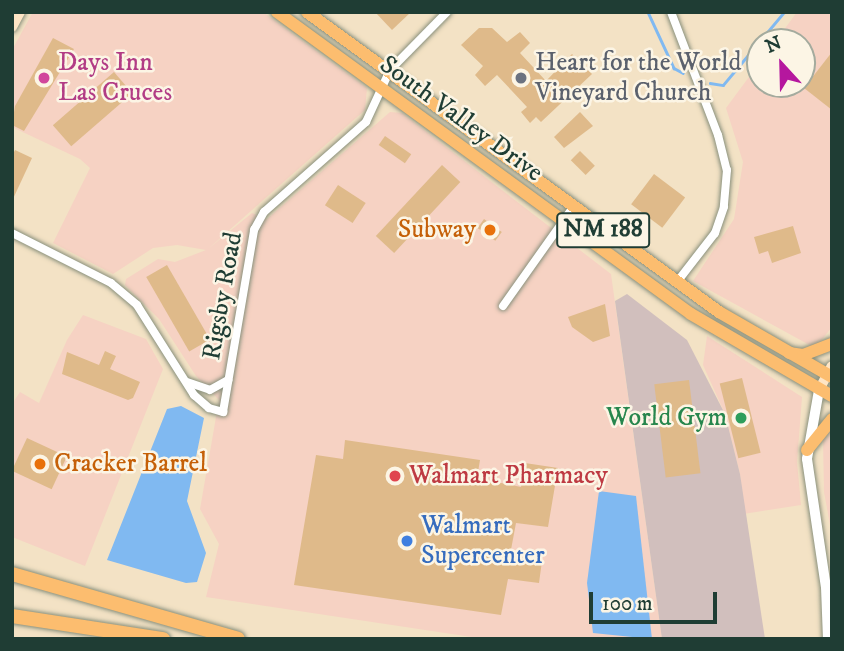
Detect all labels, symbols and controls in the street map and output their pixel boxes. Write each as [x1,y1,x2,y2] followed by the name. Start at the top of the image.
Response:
[746,28,816,98] north arrow
[762,31,785,59] text: N
[58,47,172,108] place label: Days Inn Las Cruces
[535,47,741,108] place label: Heart for the World Vineyard Church
[373,49,549,189] street label: South Valley Drive
[36,70,52,86] marker: Days Inn Las Cruces
[513,70,529,86] marker: Heart for the World Vineyard Church
[556,210,650,250] road number: NM 188
[398,214,476,246] place label: Subway
[482,222,498,238] marker: Subway
[196,230,250,362] street label: Rigsby Road
[606,402,727,434] place label: World Gym
[733,410,749,426] marker: World Gym
[54,448,207,480] place label: Cracker Barrel
[32,456,48,472] marker: Cracker Barrel
[409,460,608,492] place label: Walmart Pharmacy
[387,468,403,484] marker: Walmart Pharmacy
[421,510,545,572] place label: Walmart Supercenter
[399,533,415,549] marker: Walmart Supercenter
[592,578,720,622] scale bar
[602,591,653,617] text: 100 m

